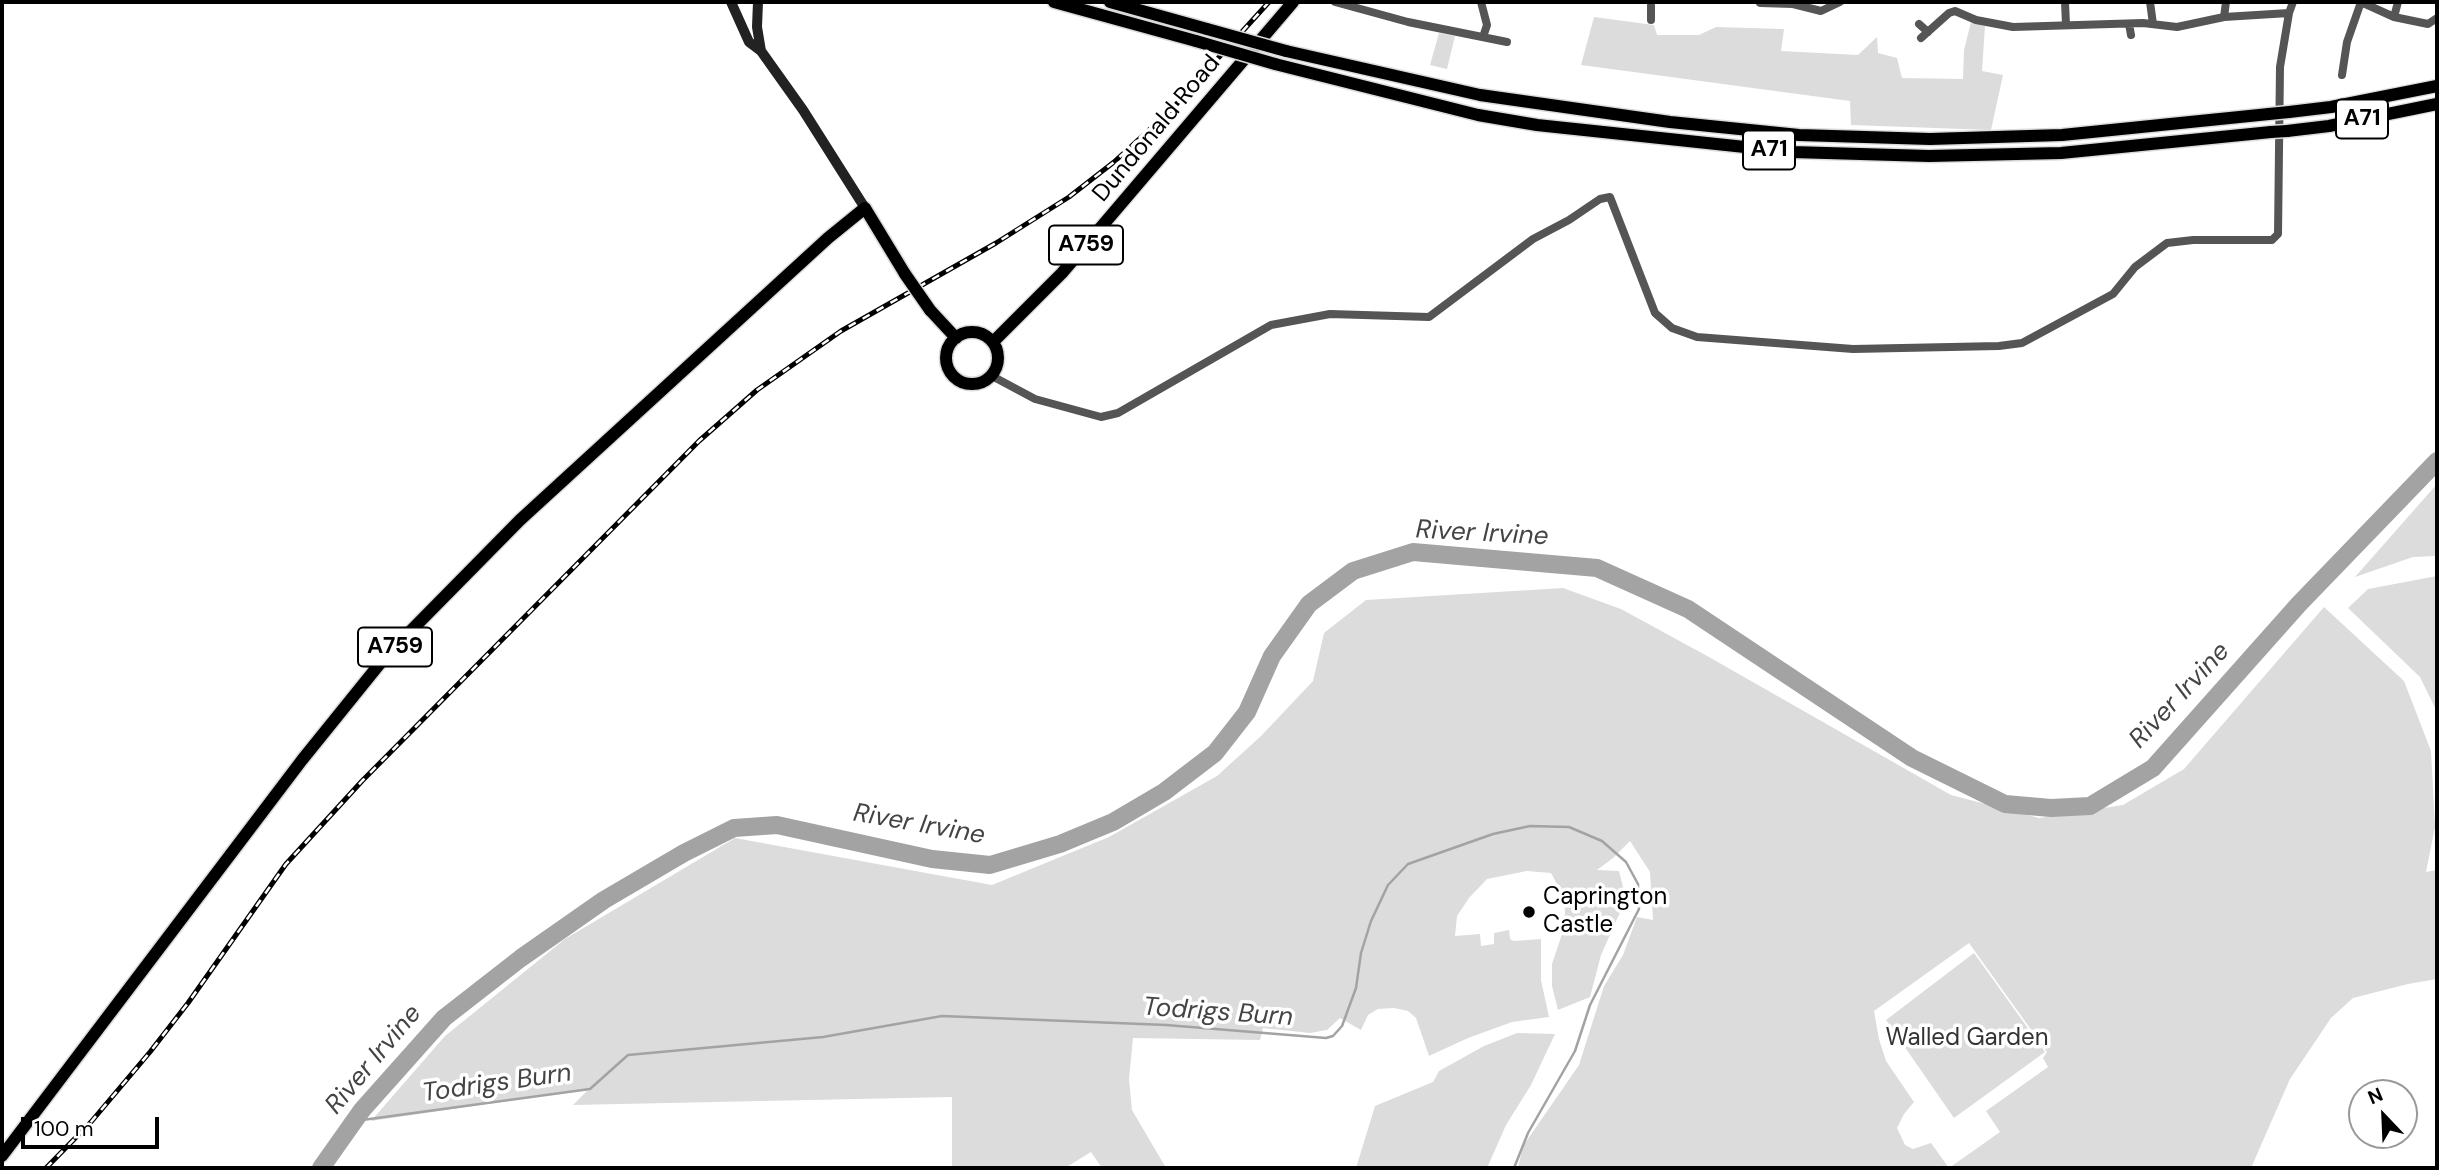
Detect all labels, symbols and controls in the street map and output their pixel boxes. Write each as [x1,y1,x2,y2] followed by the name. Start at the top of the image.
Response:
[1087,50,1227,208] street label: Dundonald Road
[2336,100,2388,138] road number: A71
[1743,130,1795,169] road number: A71
[1049,226,1123,264] road number: A759
[1415,515,1549,553] water label: River Irvine
[358,628,432,666] road number: A759
[2123,637,2237,755] water label: River Irvine
[851,798,987,852] water label: River Irvine
[1543,884,1667,940] place label: Caprington Castle
[1521,904,1537,920] marker: Caprington Castle
[1142,992,1294,1034] water label: Todrigs Burn
[319,999,429,1121] water label: River Irvine
[1885,1025,2049,1053] park label: Walled Garden
[420,1058,574,1110] water label: Todrigs Burn
[2348,1079,2418,1149] north arrow
[2364,1082,2387,1110] text: N
[24,1104,163,1148] scale bar
[34,1115,94,1143] text: 100 m

